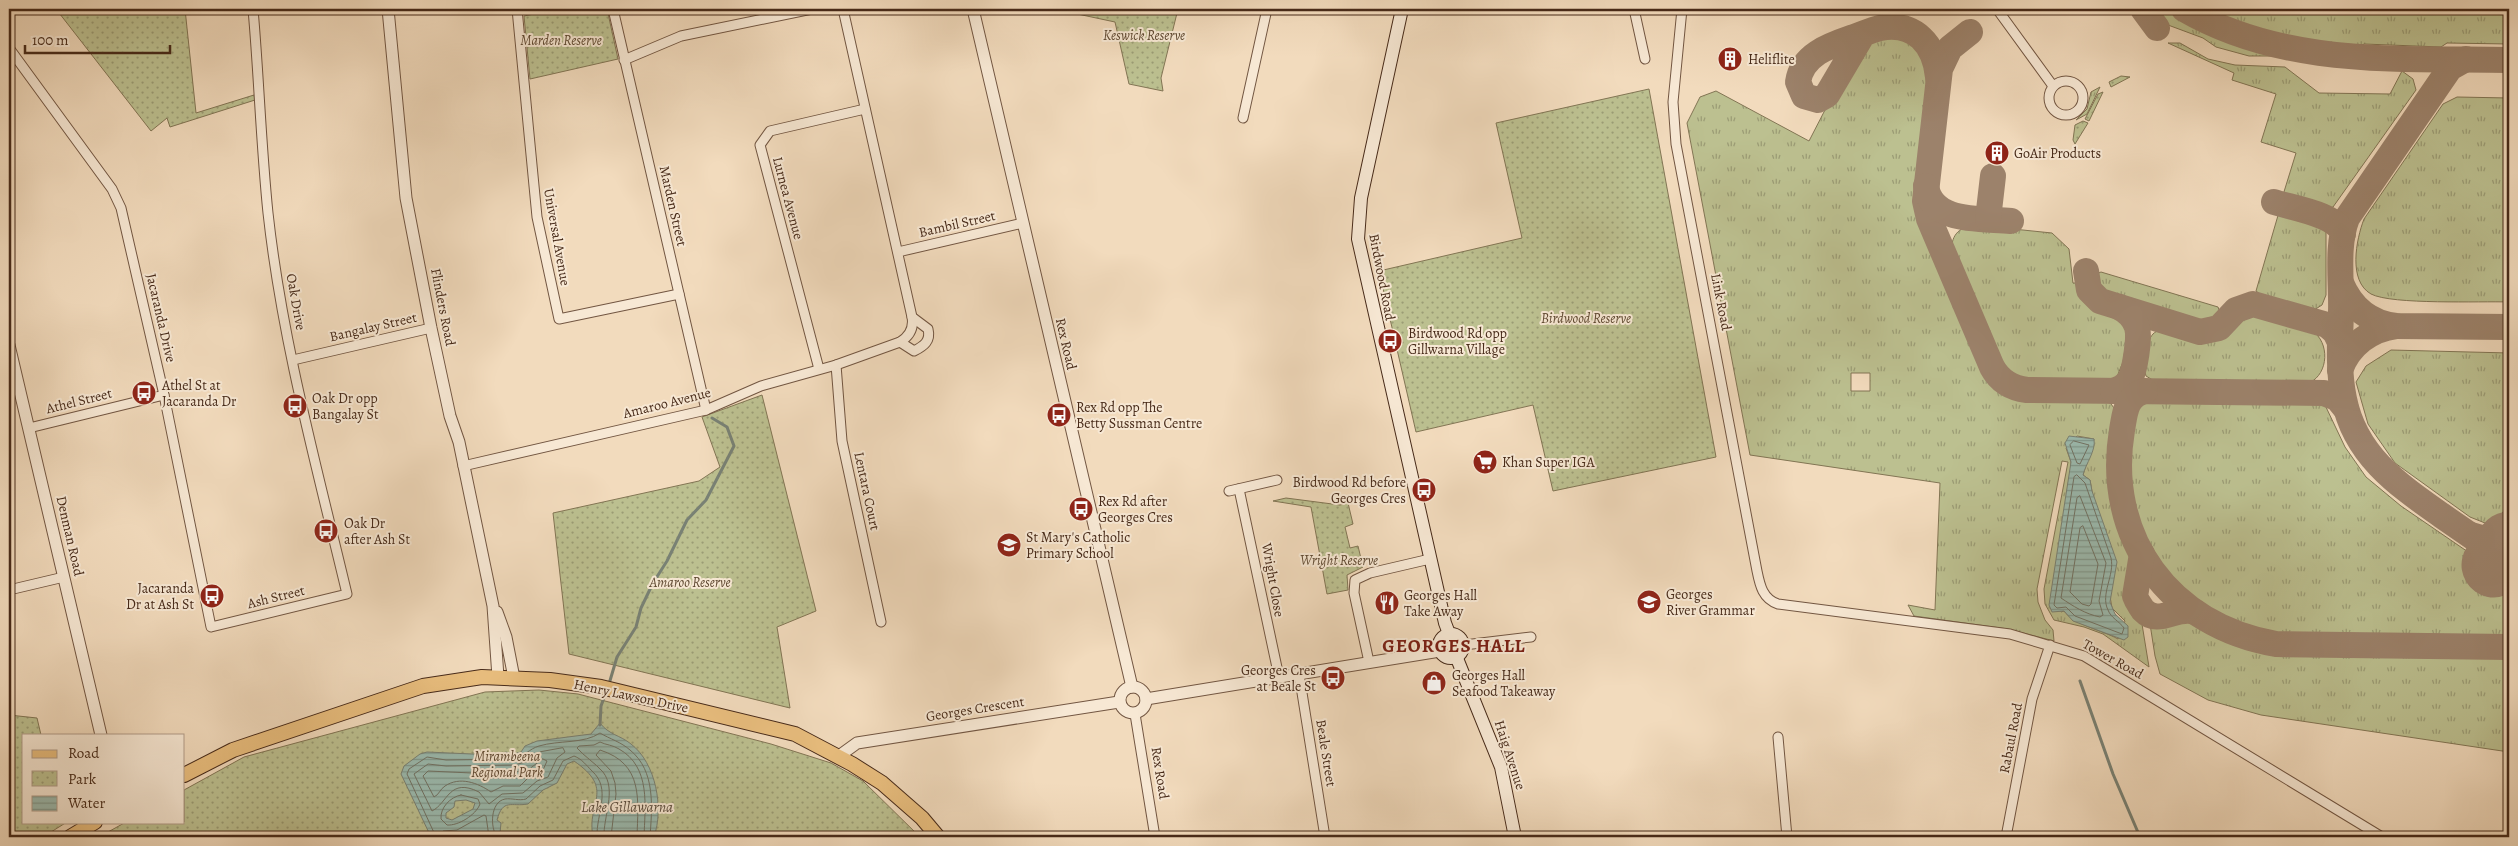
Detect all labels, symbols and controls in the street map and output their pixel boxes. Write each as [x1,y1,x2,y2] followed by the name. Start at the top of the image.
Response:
[25,22,170,54] scale bar
[1103,26,1185,45] park label: Keswick Reserve
[32,30,69,50] text: 100 m
[520,31,602,50] park label: Marden Reserve
[1717,46,1743,72] building icon: Heliflite
[1748,50,1795,69] place label: Heliflite
[1984,140,2010,166] building icon: GoAir Products
[2014,144,2101,163] place label: GoAir Products
[768,155,808,241] street label: Lurnea Avenue
[655,164,692,249] street label: Marden Street
[539,187,575,287] street label: Universal Avenue
[917,206,998,242] street label: Bambil Street
[1364,232,1400,322] street label: Birdwood Road
[426,266,460,348] street label: Flinders Road
[142,272,180,364] street label: Jacaranda Drive
[282,272,310,332] street label: Oak Drive
[1706,272,1736,333] street label: Link Road
[327,308,419,346] street label: Bangalay Street
[1541,309,1631,328] park label: Birdwood Reserve
[1051,316,1081,372] street label: Rex Road
[1408,324,1507,359] place label: Birdwood Rd opp Gillwarna Village
[1377,328,1403,354] bus stop icon: Birdwood Rd opp Gillwarna Village
[161,376,237,411] place label: Athel St at Jacaranda Dr
[131,380,157,406] bus stop icon: Athel St at Jacaranda Dr
[620,383,713,423] street label: Amaroo Avenue
[43,384,114,419] street label: Athel Street
[312,389,379,424] place label: Oak Dr opp Bangalay St
[282,393,308,419] bus stop icon: Oak Dr opp Bangalay St
[1076,398,1202,433] place label: Rex Rd opp The Betty Sussman Centre
[1046,402,1072,428] bus stop icon: Rex Rd opp The Betty Sussman Centre
[1472,449,1498,475] supermarket icon: Khan Super IGA
[849,450,885,532] street label: Lentara Court
[1502,453,1595,472] place label: Khan Super IGA
[1293,473,1406,508] place label: Birdwood Rd before Georges Cres
[1411,477,1437,503] bus stop icon: Birdwood Rd before Georges Cres
[1098,492,1173,527] place label: Rex Rd after Georges Cres
[52,494,89,578] street label: Denman Road
[1068,496,1094,522] bus stop icon: Rex Rd after Georges Cres
[344,514,411,549] place label: Oak Dr after Ash St
[313,518,339,544] bus stop icon: Oak Dr after Ash St
[1026,528,1130,563] place label: St Mary's Catholic Primary School
[996,532,1022,558] school or university icon: St Mary's Catholic Primary School
[1257,541,1289,618] street label: Wright Close
[1300,551,1378,570] park label: Wright Reserve
[648,573,731,592] park label: Amaroo Reserve
[126,579,194,614] place label: Jacaranda Dr at Ash St
[244,581,307,614] street label: Ash Street
[199,583,225,609] bus stop icon: Jacaranda Dr at Ash St
[1666,585,1755,620] place label: Georges River Grammar
[1404,586,1478,621] place label: Georges Hall Take Away
[1636,589,1662,615] school or university icon: Georges River Grammar
[1374,590,1400,616] restaurant icon: Georges Hall Take Away
[1382,633,1526,659] district label: GEORGES HALL
[2079,635,2147,684] street label: Tower Road
[1241,661,1316,696] place label: Georges Cres at Beale St
[1320,665,1346,691] bus stop icon: Georges Cres at Beale St
[1452,666,1556,701] place label: Georges Hall Seafood Takeaway
[1421,670,1447,696] shop icon: Georges Hall Seafood Takeaway
[572,675,690,717] street label: Henry Lawson Drive
[924,692,1026,726] street label: Georges Crescent
[1995,701,2027,775] street label: Rabaul Road
[1311,718,1341,788] street label: Beale Street
[1490,718,1530,792] street label: Haig Avenue
[22,734,185,824] legend
[68,743,100,763] text: Road
[1146,745,1174,801] street label: Rex Road
[471,747,543,782] park label: Mirambeena Regional Park
[68,769,97,789] text: Park
[67,793,105,813] text: Water
[581,797,673,817] water label: Lake Gillawarna

